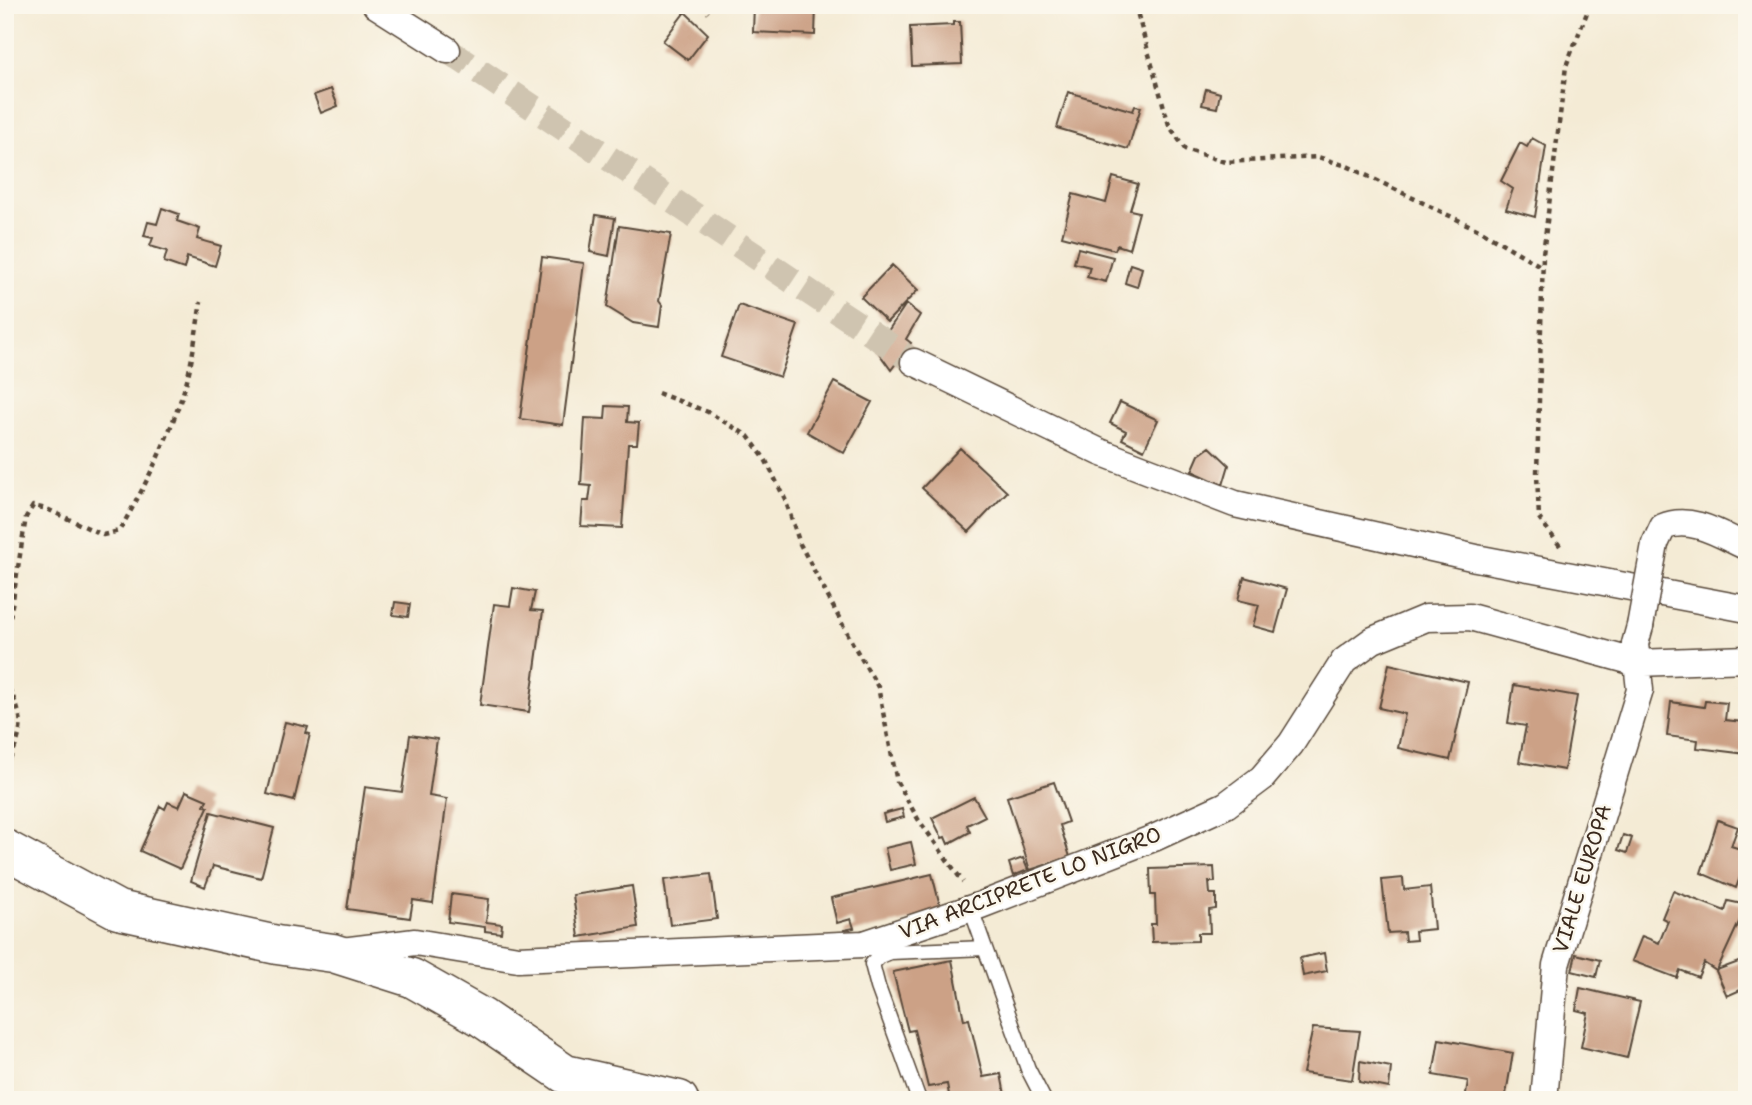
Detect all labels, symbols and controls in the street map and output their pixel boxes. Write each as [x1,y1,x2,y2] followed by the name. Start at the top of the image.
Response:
[1546,801,1618,957] street label: VIALE EUROPA
[895,820,1165,946] street label: VIA ARCIPRETE LO NIGRO

